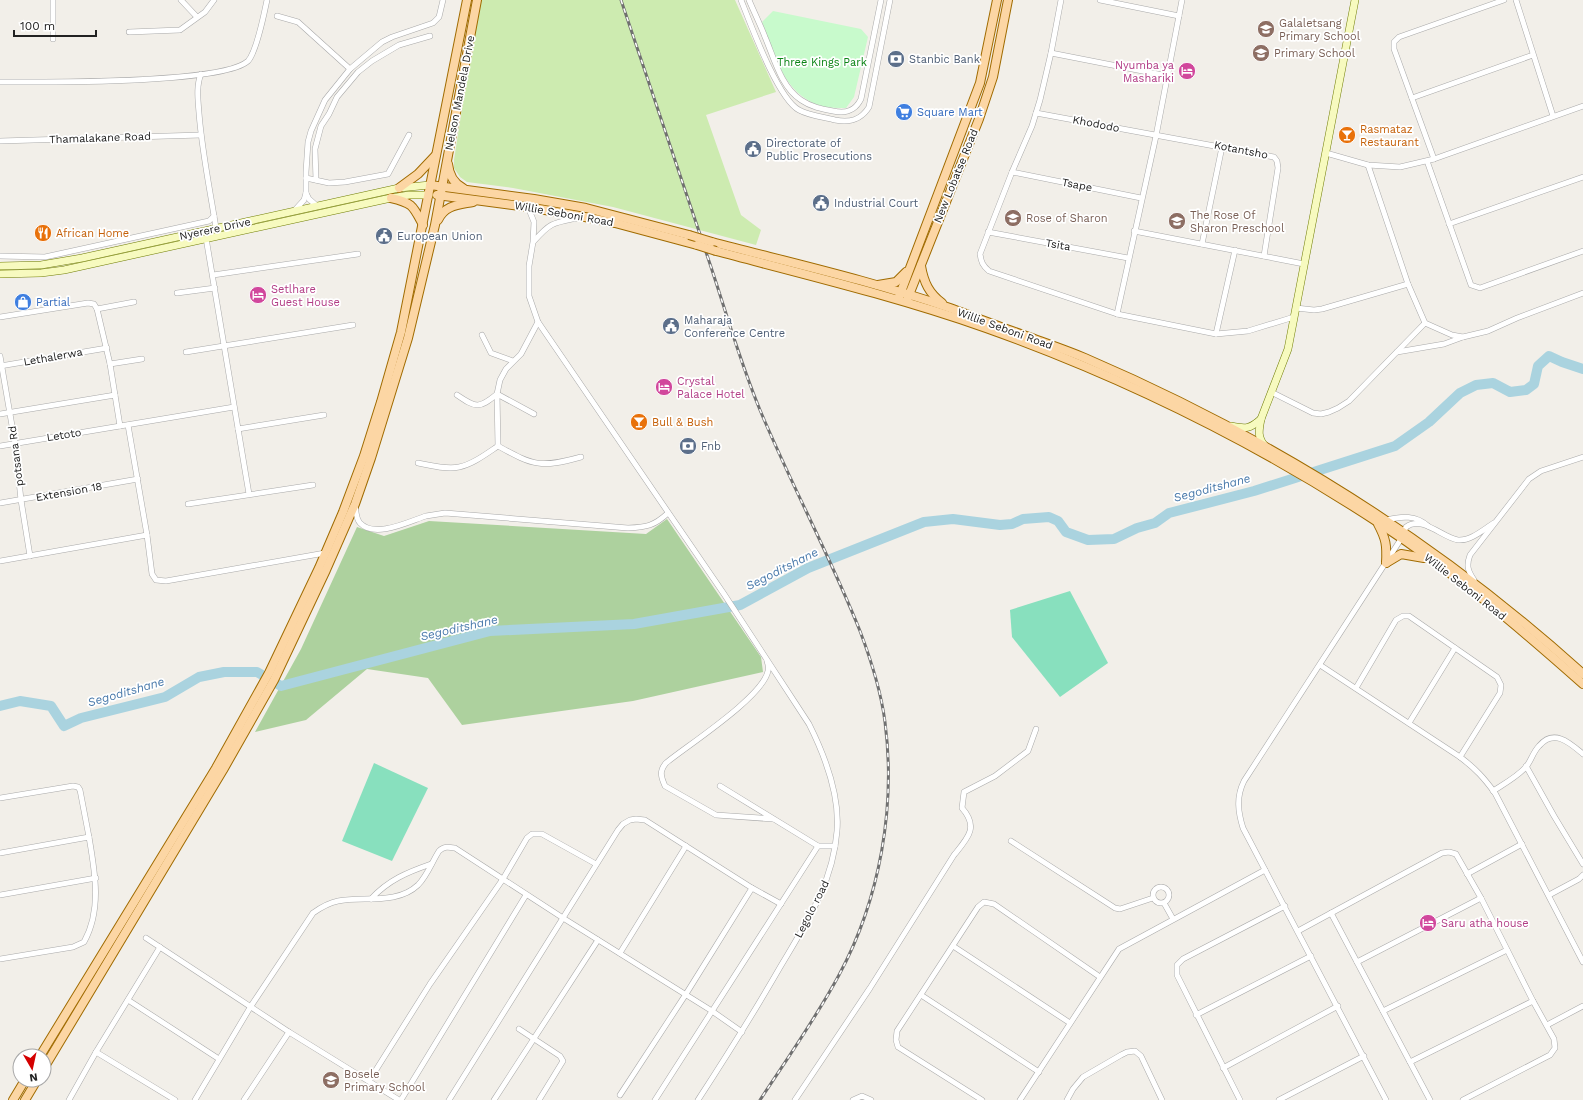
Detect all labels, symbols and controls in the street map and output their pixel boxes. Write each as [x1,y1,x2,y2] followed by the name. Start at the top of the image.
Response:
[14,12,96,38] scale bar
[1279,17,1361,43] place label: Galaletsang Primary School
[20,19,55,33] text: 100 m
[1256,19,1276,39] school or university icon: Galaletsang Primary School
[442,34,478,152] street label: Nelson Mandela Drive
[1251,43,1271,63] school or university icon: Primary School
[1274,47,1356,60] place label: Primary School
[886,49,906,69] bank icon: Stanbic Bank
[909,53,980,66] place label: Stanbic Bank
[777,56,867,69] park label: Three Kings Park
[1115,59,1174,85] place label: Nyumba ya Mashariki
[1177,61,1197,81] hotel icon: Nyumba ya Mashariki
[894,102,914,122] supermarket icon: Square Mart
[917,106,983,119] place label: Square Mart
[1071,113,1121,135] street label: Khododo
[1360,123,1419,149] place label: Rasmataz Restaurant
[1337,125,1357,145] bar icon: Rasmataz Restaurant
[931,127,981,225] street label: New Lobatse Road
[49,130,151,146] street label: Thamalakane Road
[766,137,872,163] place label: Directorate of Public Prosecutions
[1213,138,1269,162] street label: Kotantsho
[743,139,763,159] public building icon: Directorate of Public Prosecutions
[1061,176,1093,194] street label: Tsape
[811,193,831,213] public building icon: Industrial Court
[834,197,919,210] place label: Industrial Court
[513,199,615,229] street label: Willie Seboni Road
[1003,208,1023,228] school or university icon: Rose of Sharon
[1190,209,1285,235] place label: The Rose Of Sharon Preschool
[1167,211,1187,231] school or university icon: The Rose Of Sharon Preschool
[1026,212,1108,225] place label: Rose of Sharon
[178,215,252,243] street label: Nyerere Drive
[33,223,53,243] restaurant icon: African Home
[374,226,394,246] public building icon: European Union
[56,227,129,240] place label: African Home
[397,230,482,243] place label: European Union
[1044,236,1072,254] street label: Tsita
[271,283,340,309] place label: Setlhare Guest House
[248,285,268,305] hotel icon: Setlhare Guest House
[13,292,33,312] shop icon: Partial
[36,296,71,309] place label: Partial
[956,306,1054,352] street label: Willie Seboni Road
[684,314,785,340] place label: Maharaja Conference Centre
[661,316,681,336] public building icon: Maharaja Conference Centre
[22,345,84,369] street label: Lethalerwa
[677,375,745,401] place label: Crystal Palace Hotel
[654,377,674,397] hotel icon: Crystal Palace Hotel
[629,412,649,432] bar icon: Bull & Bush
[652,416,713,429] place label: Bull & Bush
[6,425,26,487] street label: potsana Rd
[46,426,82,444] street label: Letoto
[678,436,698,456] bank icon: Fnb
[701,440,721,453] place label: Fnb
[1172,471,1252,505] water label: Segoditshane
[35,480,104,504] street label: Extension 18
[744,545,820,593] water label: Segoditshane
[1421,551,1509,623] street label: Willie Seboni Road
[419,612,499,644] water label: Segoditshane
[86,674,166,710] water label: Segoditshane
[792,878,832,940] street label: Legolo road
[1418,913,1438,933] hotel icon: Saru atha house
[1441,917,1529,930] place label: Saru atha house
[12,1048,52,1088] north arrow
[344,1068,426,1094] place label: Bosele Primary School
[28,1070,39,1084] text: N
[321,1070,341,1090] school or university icon: Bosele Primary School

